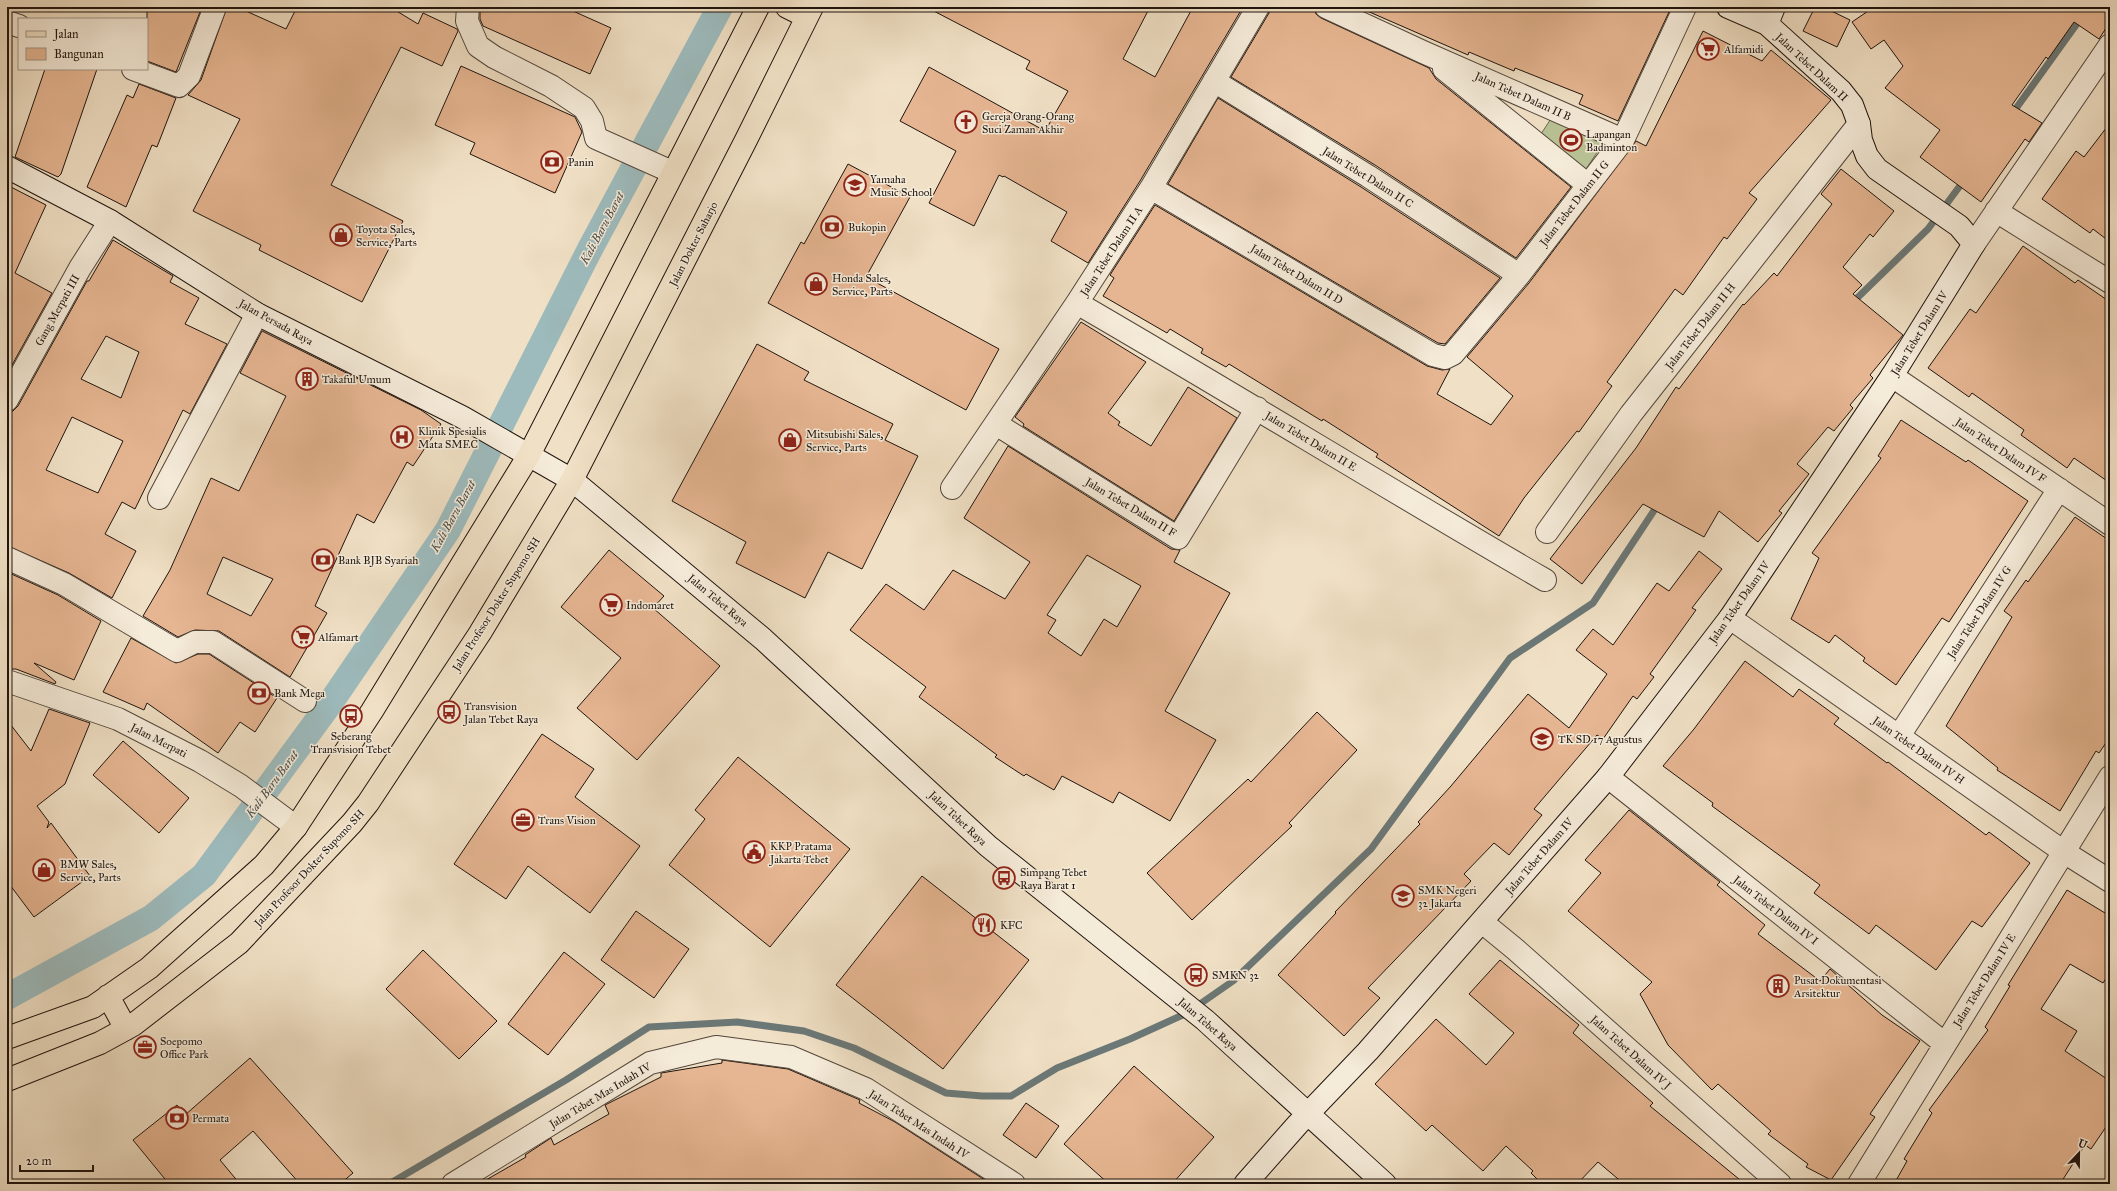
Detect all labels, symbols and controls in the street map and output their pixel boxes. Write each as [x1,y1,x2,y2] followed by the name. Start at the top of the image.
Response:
[18,18,148,70] legend
[52,27,79,42] text: Jalan
[1771,30,1851,105] street label: Jalan Tebet Dalam II
[1695,36,1721,62] supermarket icon: Alfamidi
[1723,43,1764,56] place label: Alfamidi
[54,47,104,62] text: Bangunan
[1471,69,1573,124] street label: Jalan Tebet Dalam II B
[953,109,979,135] church icon: Gereja Orang-Orang Suci Zaman Akhir
[982,110,1075,136] place label: Gereja Orang-Orang Suci Zaman Akhir
[1558,127,1584,153] sports icon: Lapangan Badminton
[1586,128,1637,154] place label: Lapangan Badminton
[1319,144,1415,211] street label: Jalan Tebet Dalam II C
[539,149,565,175] bank icon: Panin
[568,156,594,169] place label: Panin
[1536,158,1613,250] street label: Jalan Tebet Dalam II G
[842,172,868,198] school or university icon: Yamaha Music School
[870,173,932,199] place label: Yamaha Music School
[577,188,627,267] water label: Kali Baru Barat
[666,199,721,290] street label: Jalan Dokter Saharjo
[1077,204,1146,300] street label: Jalan Tebet Dalam II A
[819,214,845,240] bank icon: Bukopin
[848,221,886,234] place label: Bukopin
[328,222,354,248] shop icon: Toyota Sales, Service, Parts
[356,223,417,249] place label: Toyota Sales, Service, Parts
[1247,241,1345,308] street label: Jalan Tebet Dalam II D
[803,271,829,297] shop icon: Honda Sales, Service, Parts
[32,272,83,348] street label: Gang Merpati III
[832,272,893,298] place label: Honda Sales, Service, Parts
[1662,280,1739,374] street label: Jalan Tebet Dalam II H
[1888,288,1952,379] street label: Jalan Tebet Dalam IV
[235,296,315,349] street label: Jalan Persada Raya
[294,366,320,392] building icon: Takaful Umum
[322,373,392,386] place label: Takaful Umum
[1261,408,1359,475] street label: Jalan Tebet Dalam II E
[1951,415,2049,486] street label: Jalan Tebet Dalam IV F
[389,424,415,450] hospital icon: Klinik Spesialis Mata SMEC
[418,425,486,451] place label: Klinik Spesialis Mata SMEC
[777,427,803,453] shop icon: Mitsubishi Sales, Service, Parts
[806,428,883,454] place label: Mitsubishi Sales, Service, Parts
[1082,475,1179,541] street label: Jalan Tebet Dalam II F
[427,477,479,555] water label: Kali Baru Barat
[449,534,544,675] street label: Jalan Profesor Dokter Supomo SH
[310,547,336,573] bank icon: Bank BJB Syariah
[338,554,418,568] place label: Bank BJB Syariah
[1706,558,1774,647] street label: Jalan Tebet Dalam IV
[1944,564,2015,662] street label: Jalan Tebet Dalam IV G
[684,571,751,630] street label: Jalan Tebet Raya
[598,592,624,618] supermarket icon: Indomaret
[626,599,674,612] place label: Indomaret
[290,624,316,650] supermarket icon: Alfamart
[317,631,359,644] place label: Alfamart
[246,680,272,706] bank icon: Bank Mega
[274,687,325,700] place label: Bank Mega
[436,699,462,725] bus stop icon: Transvision Jalan Tebet Raya
[463,700,539,727] place label: Transvision Jalan Tebet Raya
[338,703,364,729] bus stop icon: Seberang Transvision Tebet
[1869,713,1967,788] street label: Jalan Tebet Dalam IV H
[127,720,189,761] street label: Jalan Merpati
[1529,726,1555,752] school or university icon: TK SD 17 Agustus
[311,730,391,756] place label: Seberang Transvision Tebet
[1558,733,1642,746] place label: TK SD 17 Agustus
[242,747,302,821] water label: Kali Baru Barat
[925,788,989,849] street label: Jalan Tebet Raya
[251,807,368,931] street label: Jalan Profesor Dokter Supomo SH
[510,807,536,833] office icon: Trans Vision
[538,814,596,827] place label: Trans Vision
[1502,814,1578,899] street label: Jalan Tebet Dalam IV
[741,839,767,865] public building icon: KKP Pratama Jakarta Tebet
[769,840,832,867] place label: KKP Pratama Jakarta Tebet
[31,857,57,883] shop icon: BMW Sales, Service, Parts
[60,858,121,884] place label: BMW Sales, Service, Parts
[991,865,1017,891] bus stop icon: Simpang Tebet Raya Barat 1
[1020,866,1087,892] place label: Simpang Tebet Raya Barat 1
[1729,873,1821,949] street label: Jalan Tebet Dalam IV I
[1390,883,1416,909] school or university icon: SMK Negeri 32 Jakarta
[1418,884,1476,911] place label: SMK Negeri 32 Jakarta
[971,912,997,938] restaurant icon: KFC
[1000,919,1023,932] place label: KFC
[1950,931,2019,1031] street label: Jalan Tebet Dalam IV E
[1183,962,1209,988] bus stop icon: SMKN 32
[1212,969,1260,982] place label: SMKN 32
[1765,973,1791,999] building icon: Pusat Dokumentasi Arsitektur
[1793,974,1882,1000] place label: Pusat Dokumentasi Arsitektur
[1174,994,1240,1055] street label: Jalan Tebet Raya
[1586,1012,1674,1093] street label: Jalan Tebet Dalam IV J
[132,1034,158,1060] office icon: Soepomo Office Park
[160,1035,209,1061] place label: Soepomo Office Park
[546,1059,655,1132] street label: Jalan Tebet Mas Indah IV
[865,1087,972,1163] street label: Jalan Tebet Mas Indah IV
[164,1105,190,1131] bank icon: Permata
[192,1112,230,1125] place label: Permata
[2059,1133,2099,1173] north arrow
[2076,1137,2089,1152] text: U
[20,1147,93,1173] scale bar
[26,1154,52,1168] text: 20 m

